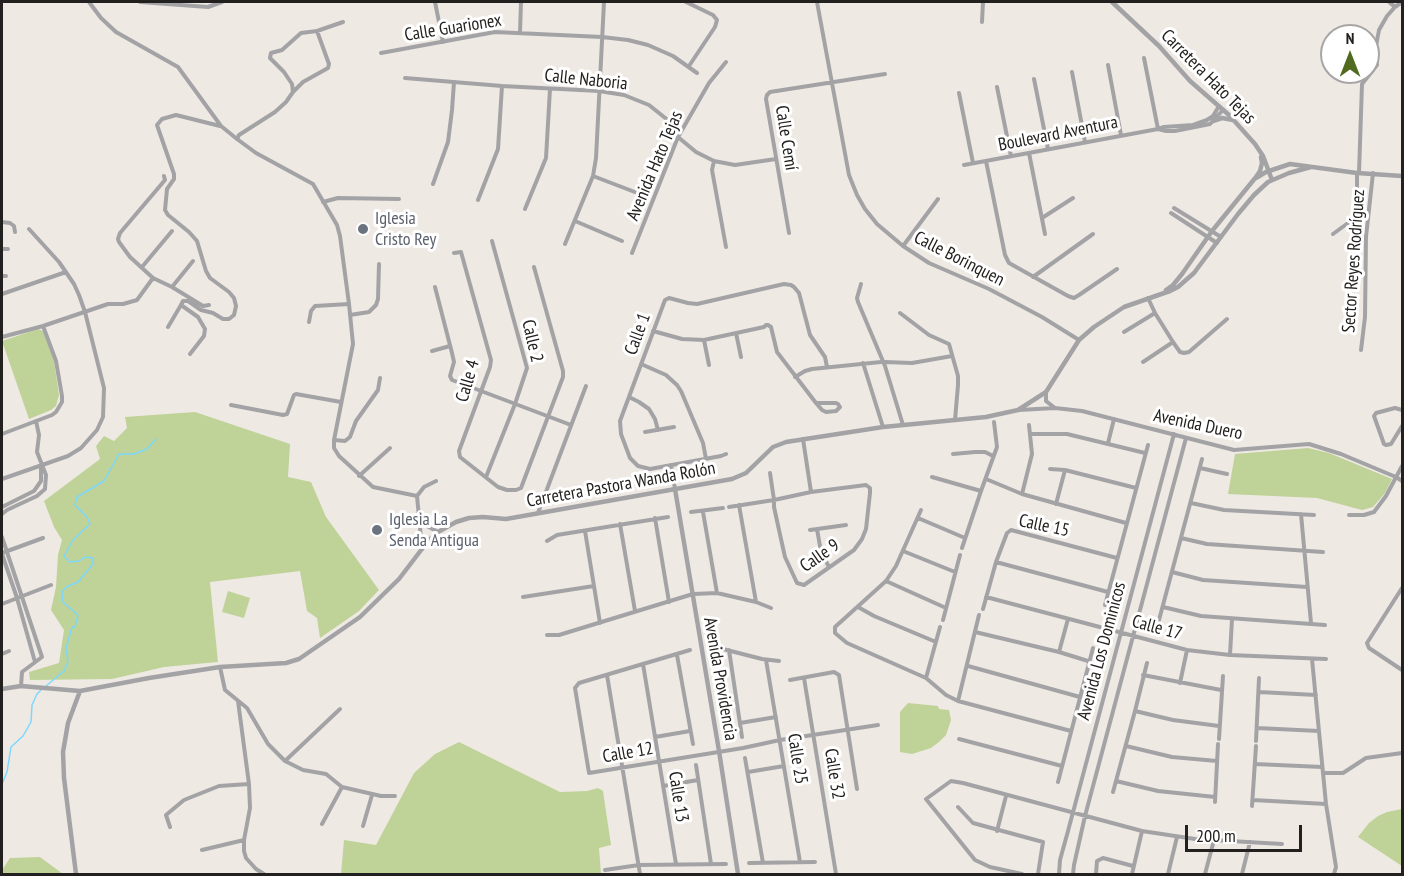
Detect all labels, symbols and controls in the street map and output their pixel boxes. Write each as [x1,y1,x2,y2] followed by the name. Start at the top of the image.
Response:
[403,10,503,46] street label: Calle Guarionex
[1320,24,1380,84] north arrow
[1156,25,1260,129] street label: Carretera Hato Tejas
[1346,28,1354,48] text: N
[543,65,629,95] street label: Calle Naboria
[770,104,802,172] street label: Calle Cemí
[622,108,688,224] street label: Avenida Hato Tejas
[996,112,1120,156] street label: Boulevard Aventura
[1338,189,1370,333] street label: Sector Reyes Rodríguez
[375,208,436,250] place label: Iglesia Cristo Rey
[356,222,370,236] marker: Iglesia Cristo Rey
[910,227,1008,291] street label: Calle Borinquen
[621,310,655,358] street label: Calle 1
[517,318,547,364] street label: Calle 2
[452,357,484,405] street label: Calle 4
[1152,405,1244,445] street label: Avenida Duero
[525,458,717,512] street label: Carretera Pastora Wanda Rolón
[389,509,479,552] place label: Iglesia La Senda Antigua
[1017,510,1071,542] street label: Calle 15
[370,523,384,537] marker: Iglesia La Senda Antigua
[796,535,844,577] street label: Calle 9
[1073,580,1131,722] street label: Avenida Los Dominicos
[1130,611,1184,645] street label: Calle 17
[699,616,741,742] street label: Avenida Providencia
[782,732,812,786] street label: Calle 25
[601,738,655,768] street label: Calle 12
[819,747,849,801] street label: Calle 32
[663,770,693,824] street label: Calle 13
[1188,813,1305,851] scale bar
[1196,824,1236,847] text: 200 m

